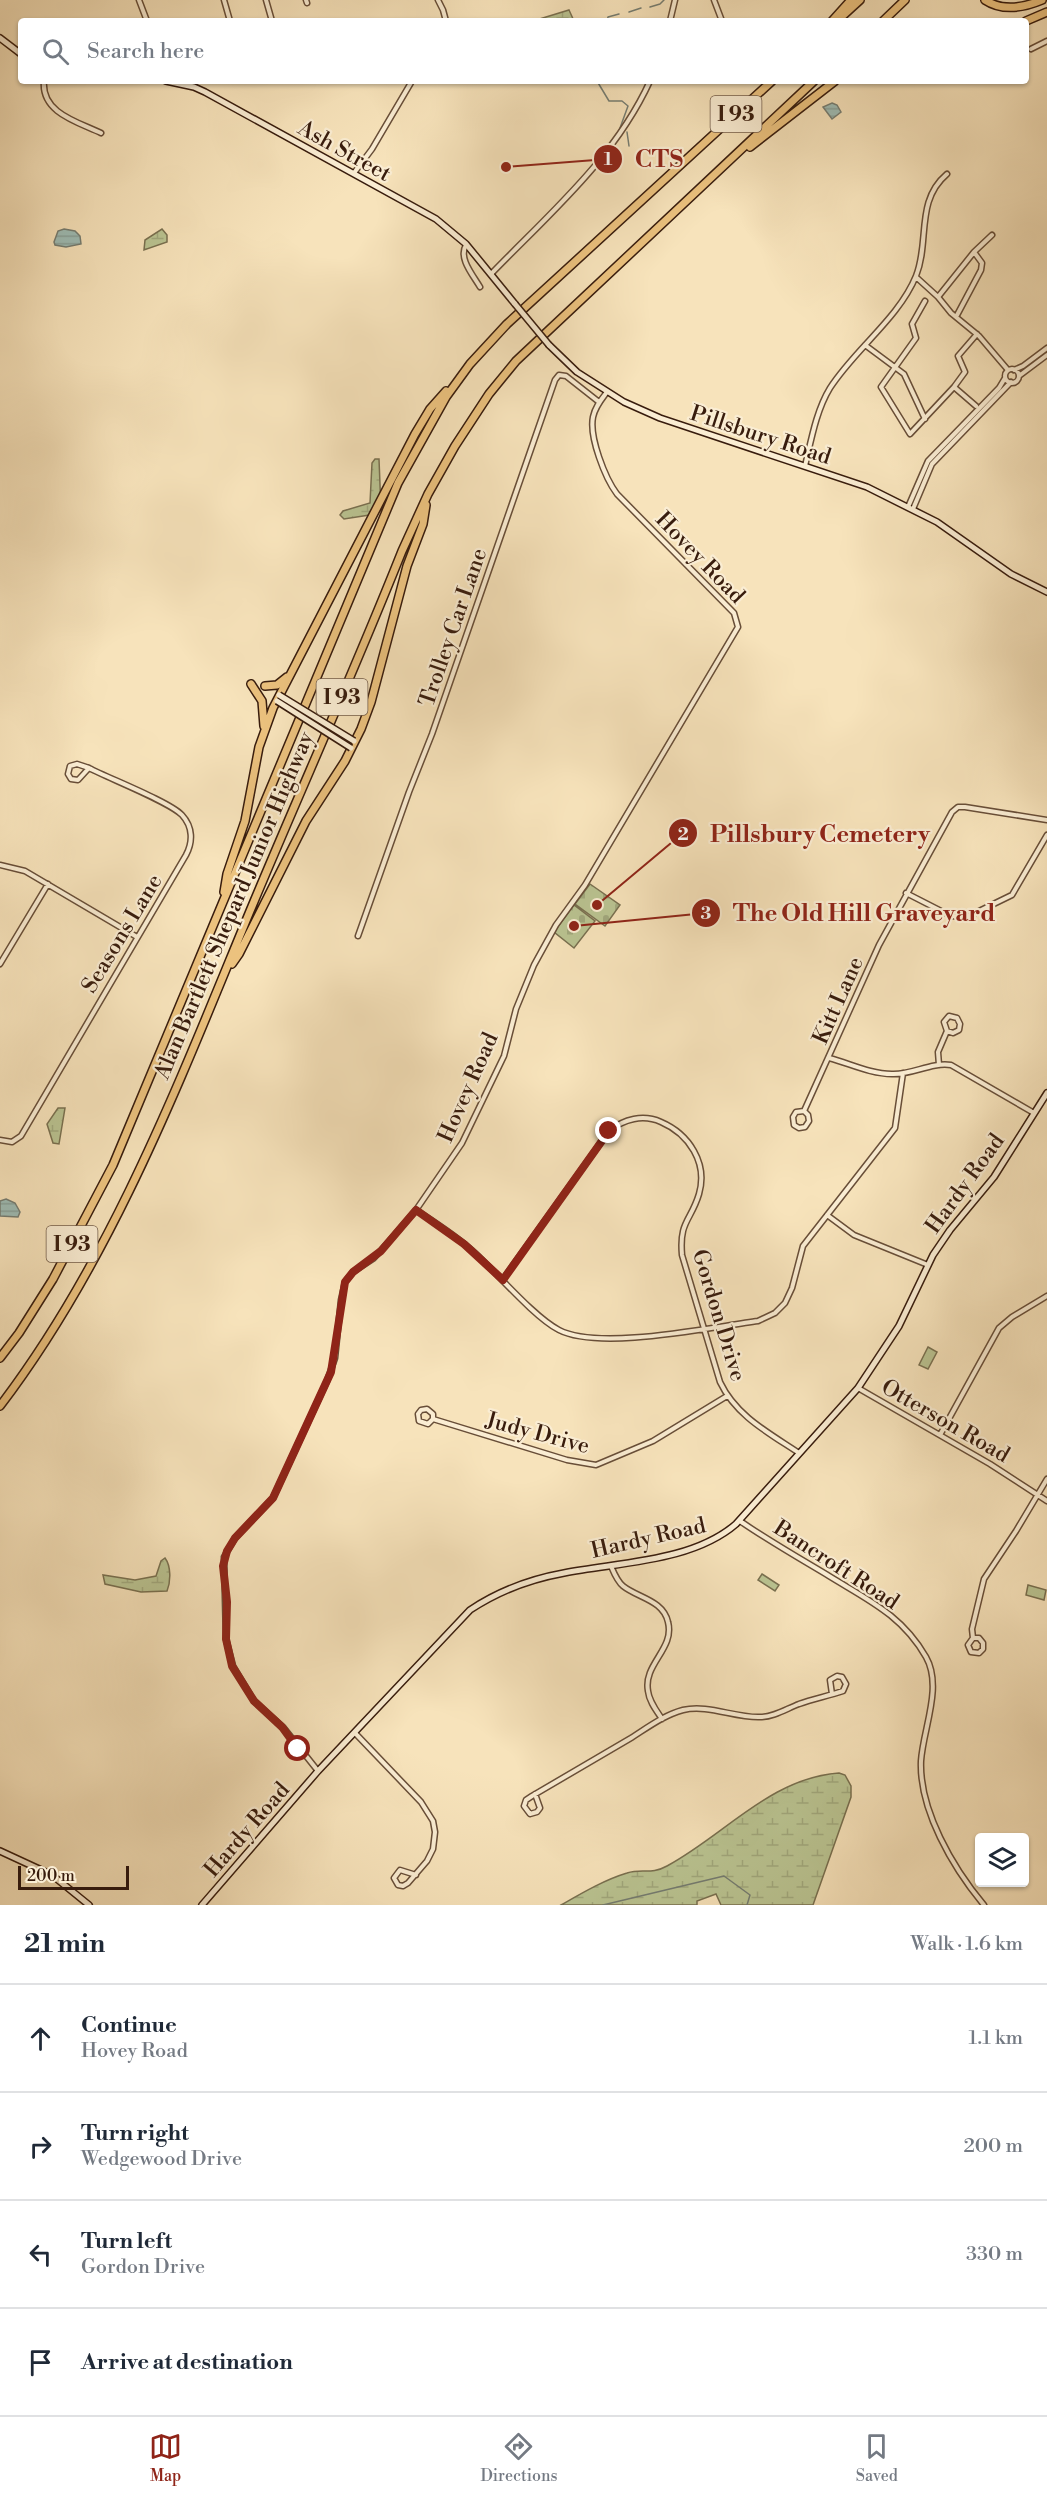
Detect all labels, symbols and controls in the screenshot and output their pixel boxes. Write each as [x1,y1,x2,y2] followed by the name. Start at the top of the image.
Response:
[18,18,1029,84] search box
[39,35,72,68] icon: search
[87,38,204,65] text: Search here
[710,96,762,132] road number: I 93
[292,114,396,188] street label: Ash Street
[593,138,695,180] callout: CTS
[635,145,684,175] text: CTS
[604,148,613,171] text: 1
[687,400,835,471] street label: Pillsbury Road
[649,506,751,610] street label: Hovey Road
[414,545,493,710] street label: Trolley Car Lane
[316,679,368,715] road number: I 93
[148,727,320,1084] street label: Alan Bartlett Shepard Junior Highway
[668,812,942,854] callout: Pillsbury Cemetery
[710,820,931,850] text: Pillsbury Cemetery
[677,823,689,846] text: 2
[76,869,168,998] street label: Seasons Lane
[691,892,1008,934] callout: The Old Hill Graveyard
[733,899,995,929] text: The Old Hill Graveyard
[701,902,712,925] text: 3
[807,953,870,1049] street label: Kitt Lane
[432,1028,505,1147] street label: Hovey Road
[595,1117,621,1143] route end
[920,1128,1011,1239] street label: Hardy Road
[46,1226,98,1262] road number: I 93
[686,1246,751,1385] street label: Gordon Drive
[876,1374,1015,1469] street label: Otterson Road
[482,1406,592,1460] street label: Judy Drive
[588,1512,709,1565] street label: Hardy Road
[768,1514,904,1616] street label: Bancroft Road
[284,1735,310,1761] route start
[199,1777,296,1883] street label: Hardy Road
[975,1833,1029,1887] map controls
[975,1833,1029,1887] button: layers
[18,1863,129,1890] scale bar
[27,1866,75,1886] text: 200 m
[24,1928,105,1960] text: 21 min
[910,1932,1023,1957] text: Walk · 1.6 km
[81,2012,177,2039] text: Continue
[24,2022,57,2055] icon: ahead
[969,2026,1023,2051] text: 1.1 km
[81,2039,188,2064] text: Hovey Road
[81,2120,189,2147] text: Turn right
[24,2130,57,2163] icon: right
[963,2134,1023,2159] text: 200 m
[81,2147,242,2172] text: Wedgewood Drive
[81,2228,172,2255] text: Turn left
[24,2238,57,2271] icon: left
[966,2242,1023,2267] text: 330 m
[81,2255,205,2280] text: Gordon Drive
[24,2346,57,2379] icon: arrive
[81,2349,293,2376] text: Arrive at destination
[149,2430,182,2486] tab: Map
[480,2430,558,2486] tab: Directions
[856,2430,898,2486] tab: Saved

